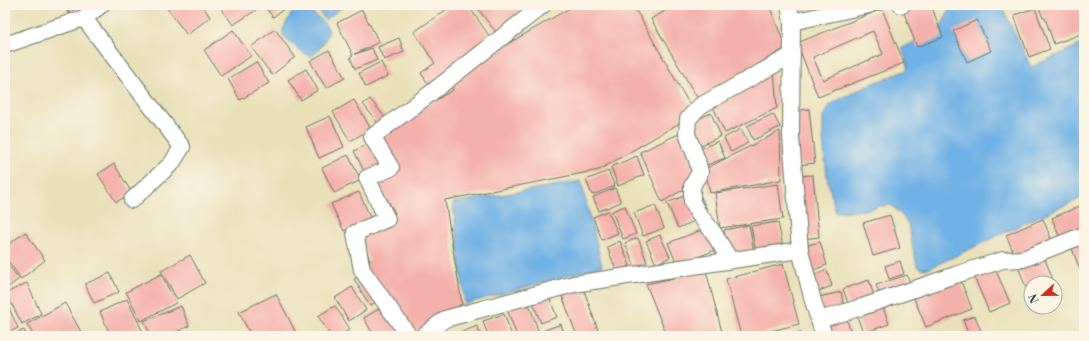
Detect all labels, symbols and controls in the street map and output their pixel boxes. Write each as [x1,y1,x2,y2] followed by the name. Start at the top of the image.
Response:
[1023,275,1063,315] north arrow
[1026,291,1043,305] text: N

